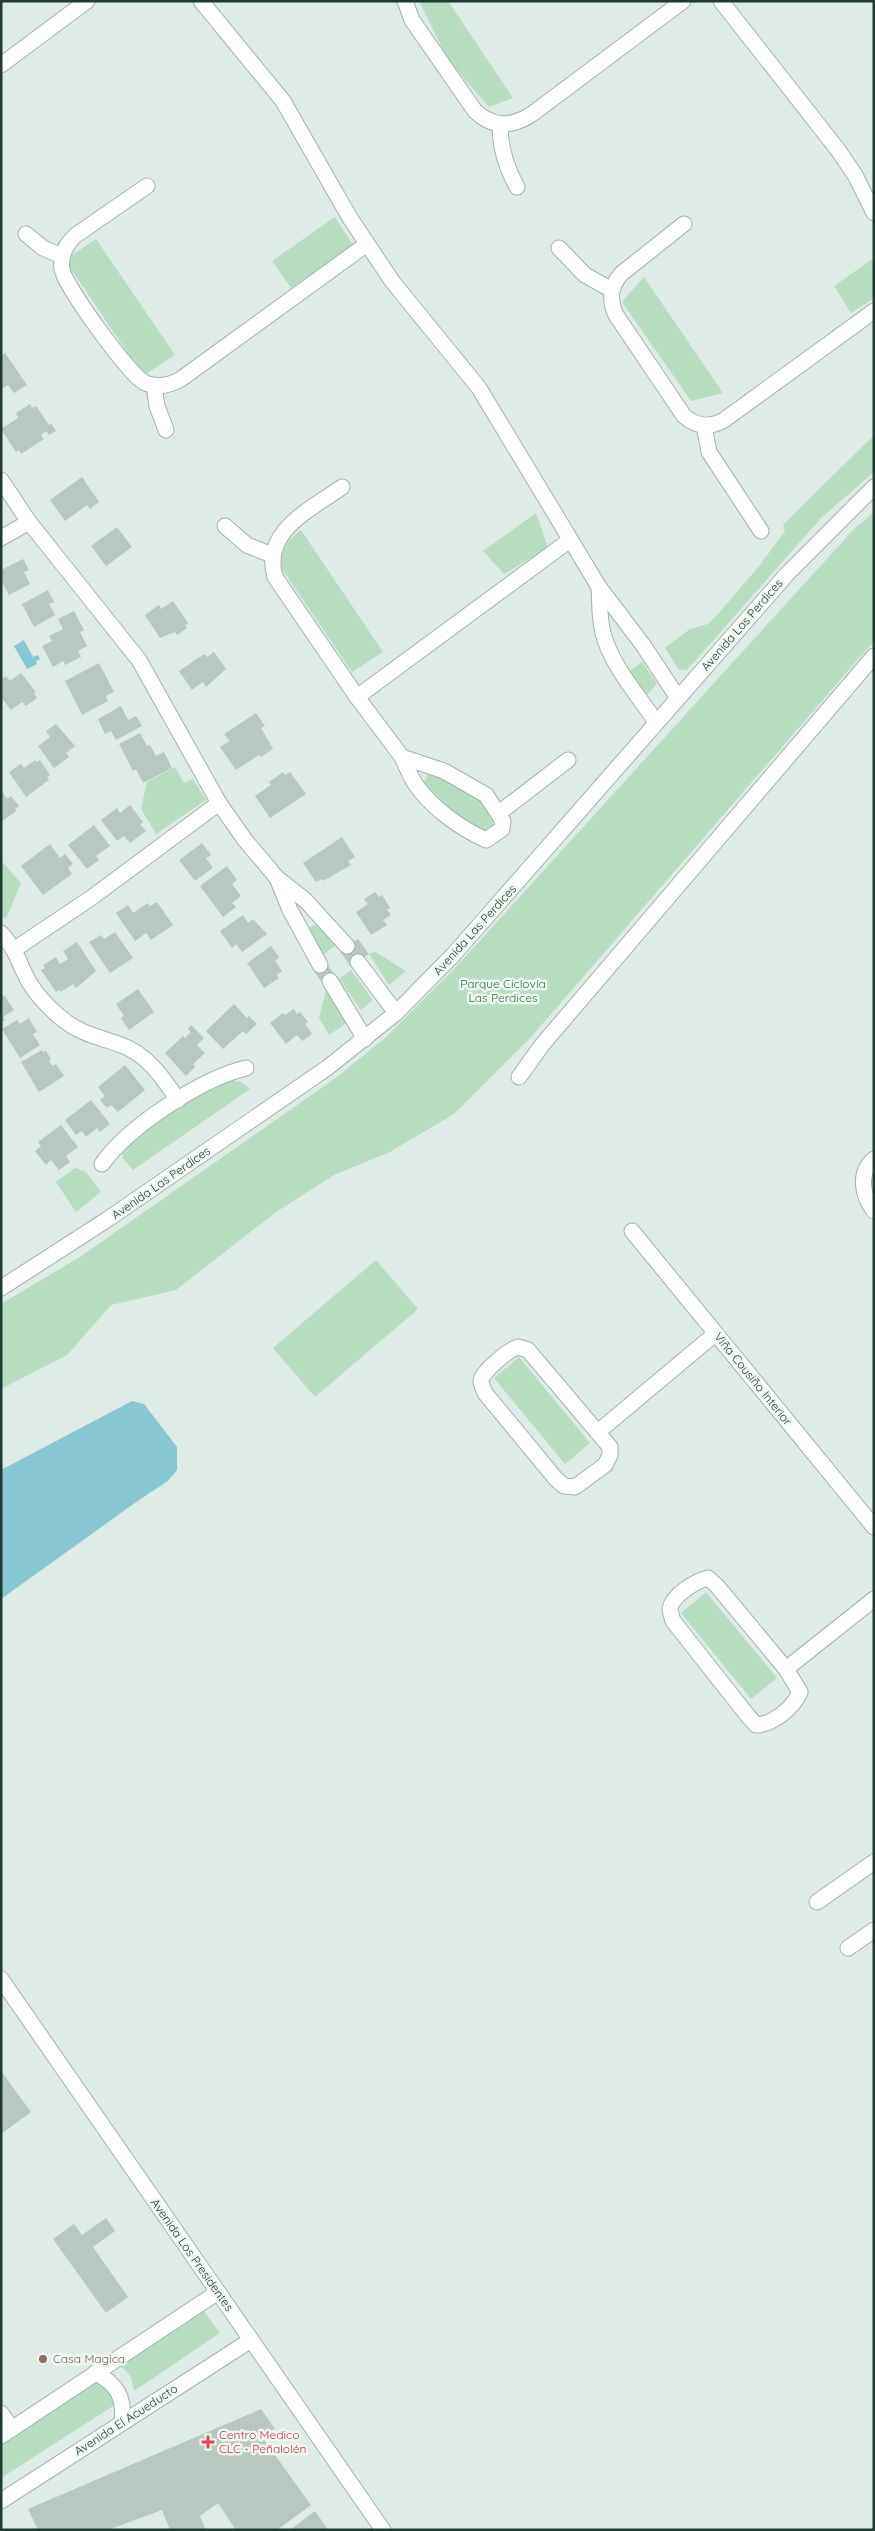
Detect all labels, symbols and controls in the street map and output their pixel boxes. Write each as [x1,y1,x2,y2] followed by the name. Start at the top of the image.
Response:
[698,575,786,674] street label: Avenida Las Perdices
[430,881,520,978] street label: Avenida Las Perdices
[460,976,546,1005] park label: Parque Ciclovía Las Perdices
[108,1143,213,1222] street label: Avenida Las Perdices
[711,1329,796,1429] street label: Viña Cousiño Interior
[148,2195,237,2314] street label: Avenida Los Presidentes
[53,2351,125,2366] place label: Casa Magica
[37,2353,49,2365] marker: Casa Magica
[71,2381,180,2459] street label: Avenida El Acueducto
[219,2427,306,2456] place label: Centro Medico CLC - Peñalolén
[201,2435,215,2449] marker: Centro Medico CLC - Peñalolén

